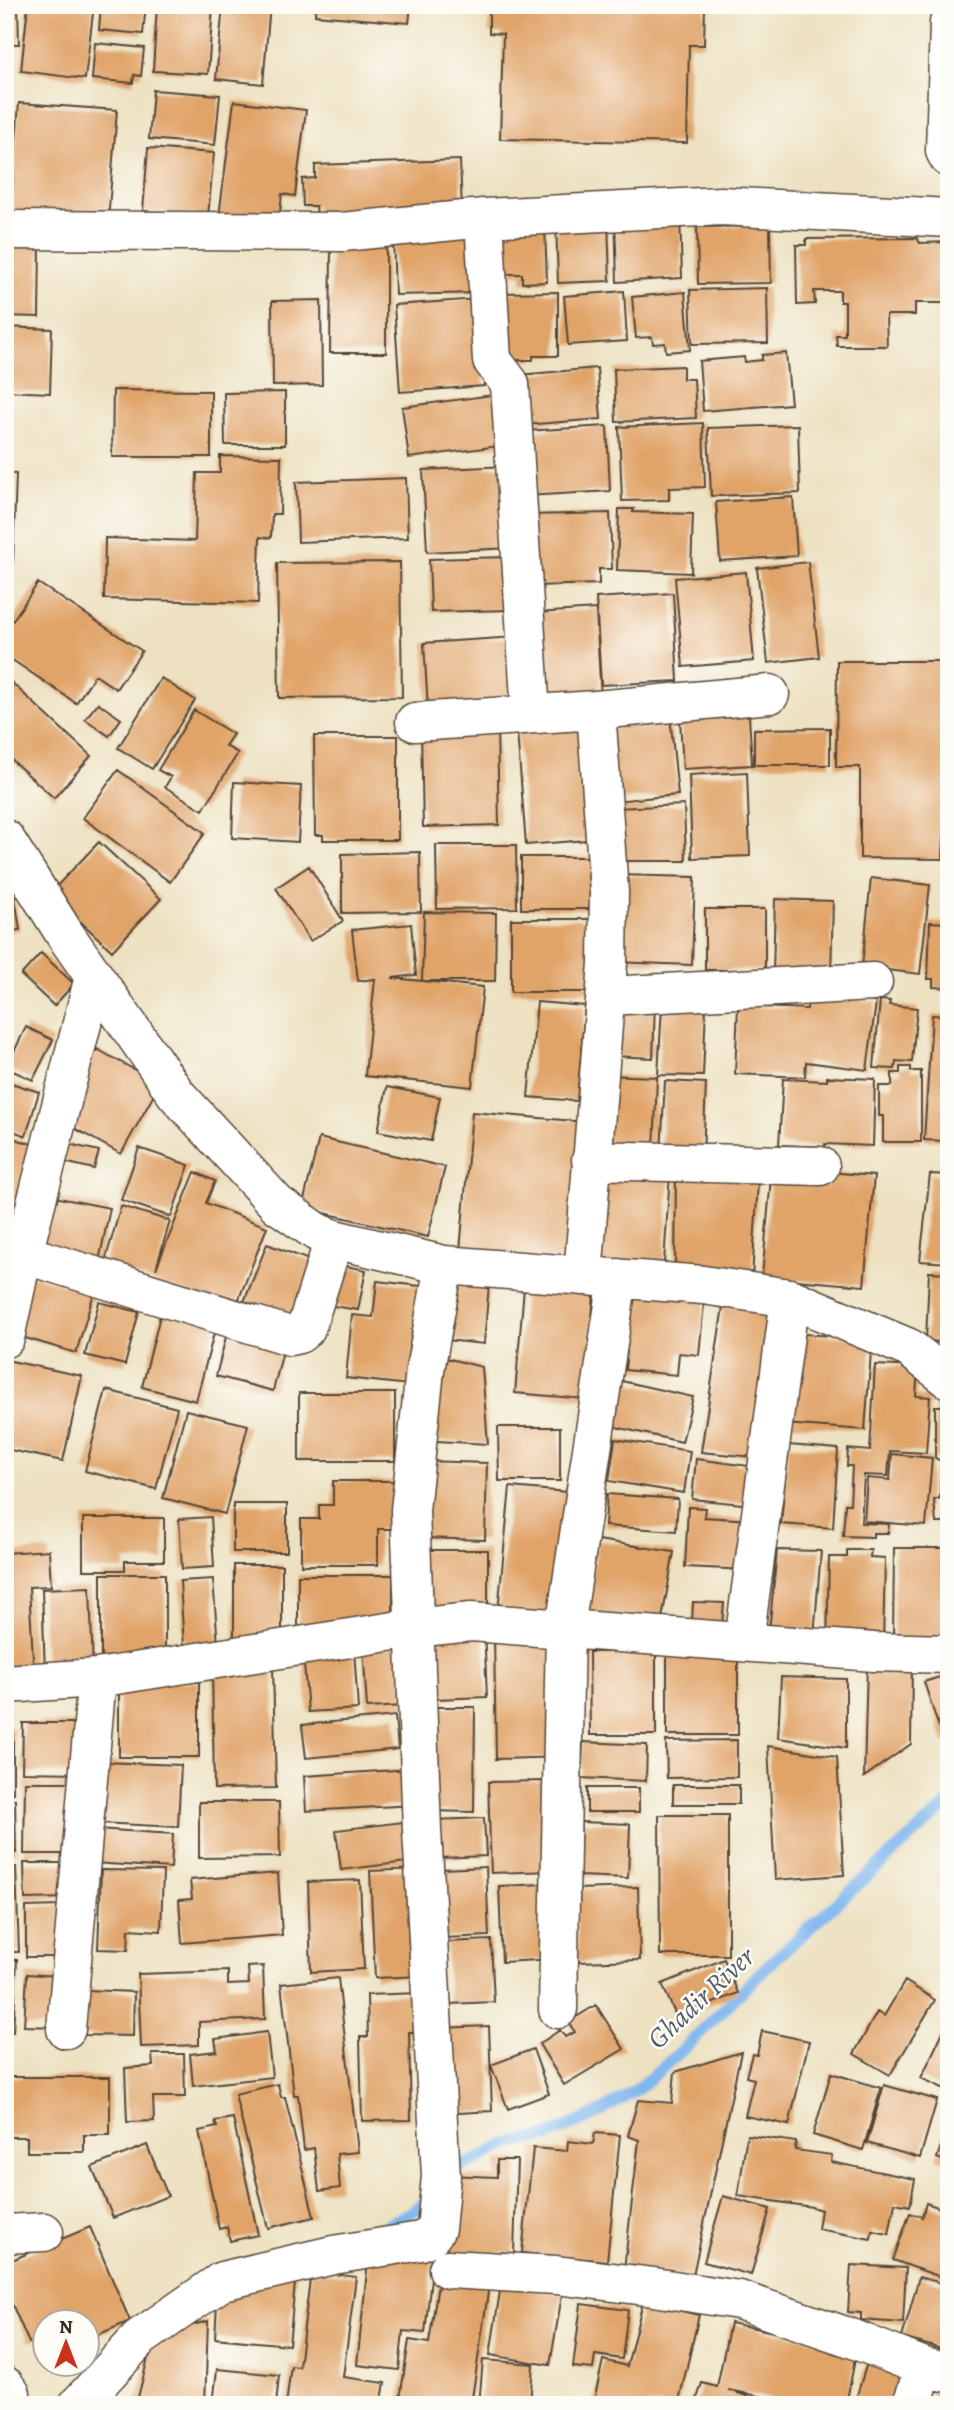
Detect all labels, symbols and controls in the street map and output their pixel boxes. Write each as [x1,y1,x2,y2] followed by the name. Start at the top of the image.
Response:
[639,1938,764,2057] water label: Ghadir River
[32,2308,102,2378] north arrow
[59,2314,73,2340] text: N

